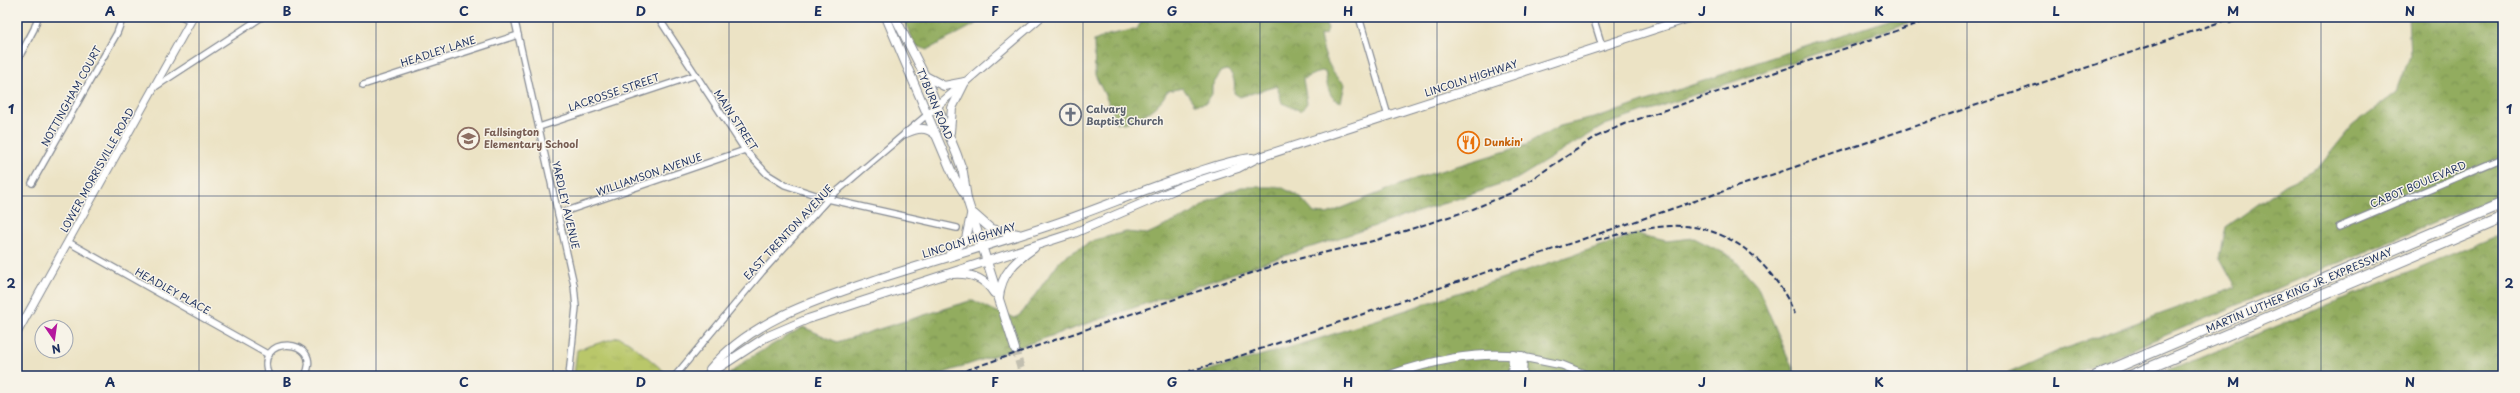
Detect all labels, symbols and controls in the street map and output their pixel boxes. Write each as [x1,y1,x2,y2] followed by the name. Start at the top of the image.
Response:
[105,1,115,20] text: A
[283,1,292,20] text: B
[459,1,469,20] text: C
[636,1,646,20] text: D
[814,1,822,20] text: E
[991,1,999,20] text: F
[1167,1,1177,20] text: G
[1343,1,1353,20] text: H
[1523,1,1527,20] text: I
[1698,1,1706,20] text: J
[1874,1,1884,20] text: K
[2052,1,2060,20] text: L
[2227,1,2239,20] text: M
[2405,1,2415,20] text: N
[398,31,477,70] street label: HEADLEY LANE
[37,43,105,149] street label: NOTTINGHAM COURT
[1422,55,1520,100] street label: LINCOLN HIGHWAY
[914,66,957,142] street label: TYBURN ROAD
[566,69,662,114] street label: LACROSSE STREET
[711,86,762,153] street label: MAIN STREET
[8,99,14,118] text: 1
[2506,99,2512,118] text: 1
[1086,101,1163,128] place label: Calvary Baptist Church
[1058,102,1084,128] church icon: Calvary Baptist Church
[56,105,137,235] street label: LOWER MORRISVILLE ROAD
[484,124,578,151] place label: Fallsington Elementary School
[455,125,481,151] school or university icon: Fallsington Elementary School
[1456,129,1482,155] restaurant icon: Dunkin'
[1484,134,1523,149] place label: Dunkin'
[594,148,704,199] street label: WILLIAMSON AVENUE
[2367,156,2468,211] street label: CABOT BOULEVARD
[549,159,584,250] street label: YARDLEY AVENUE
[739,181,836,283] street label: EAST TRENTON AVENUE
[920,218,1018,261] street label: LINCOLN HIGHWAY
[2203,243,2395,336] street label: MARTIN LUTHER KING JR. EXPRESSWAY
[133,264,214,318] street label: HEADLEY PLACE
[6,273,16,292] text: 2
[2504,273,2514,292] text: 2
[34,319,74,359] north arrow
[50,340,63,359] text: N
[105,372,115,391] text: A
[283,372,292,391] text: B
[459,372,469,391] text: C
[636,372,646,391] text: D
[814,372,822,391] text: E
[991,372,999,391] text: F
[1167,372,1177,391] text: G
[1343,372,1353,391] text: H
[1523,372,1527,391] text: I
[1698,372,1706,391] text: J
[1874,372,1884,391] text: K
[2052,372,2060,391] text: L
[2227,372,2239,391] text: M
[2405,372,2415,391] text: N

